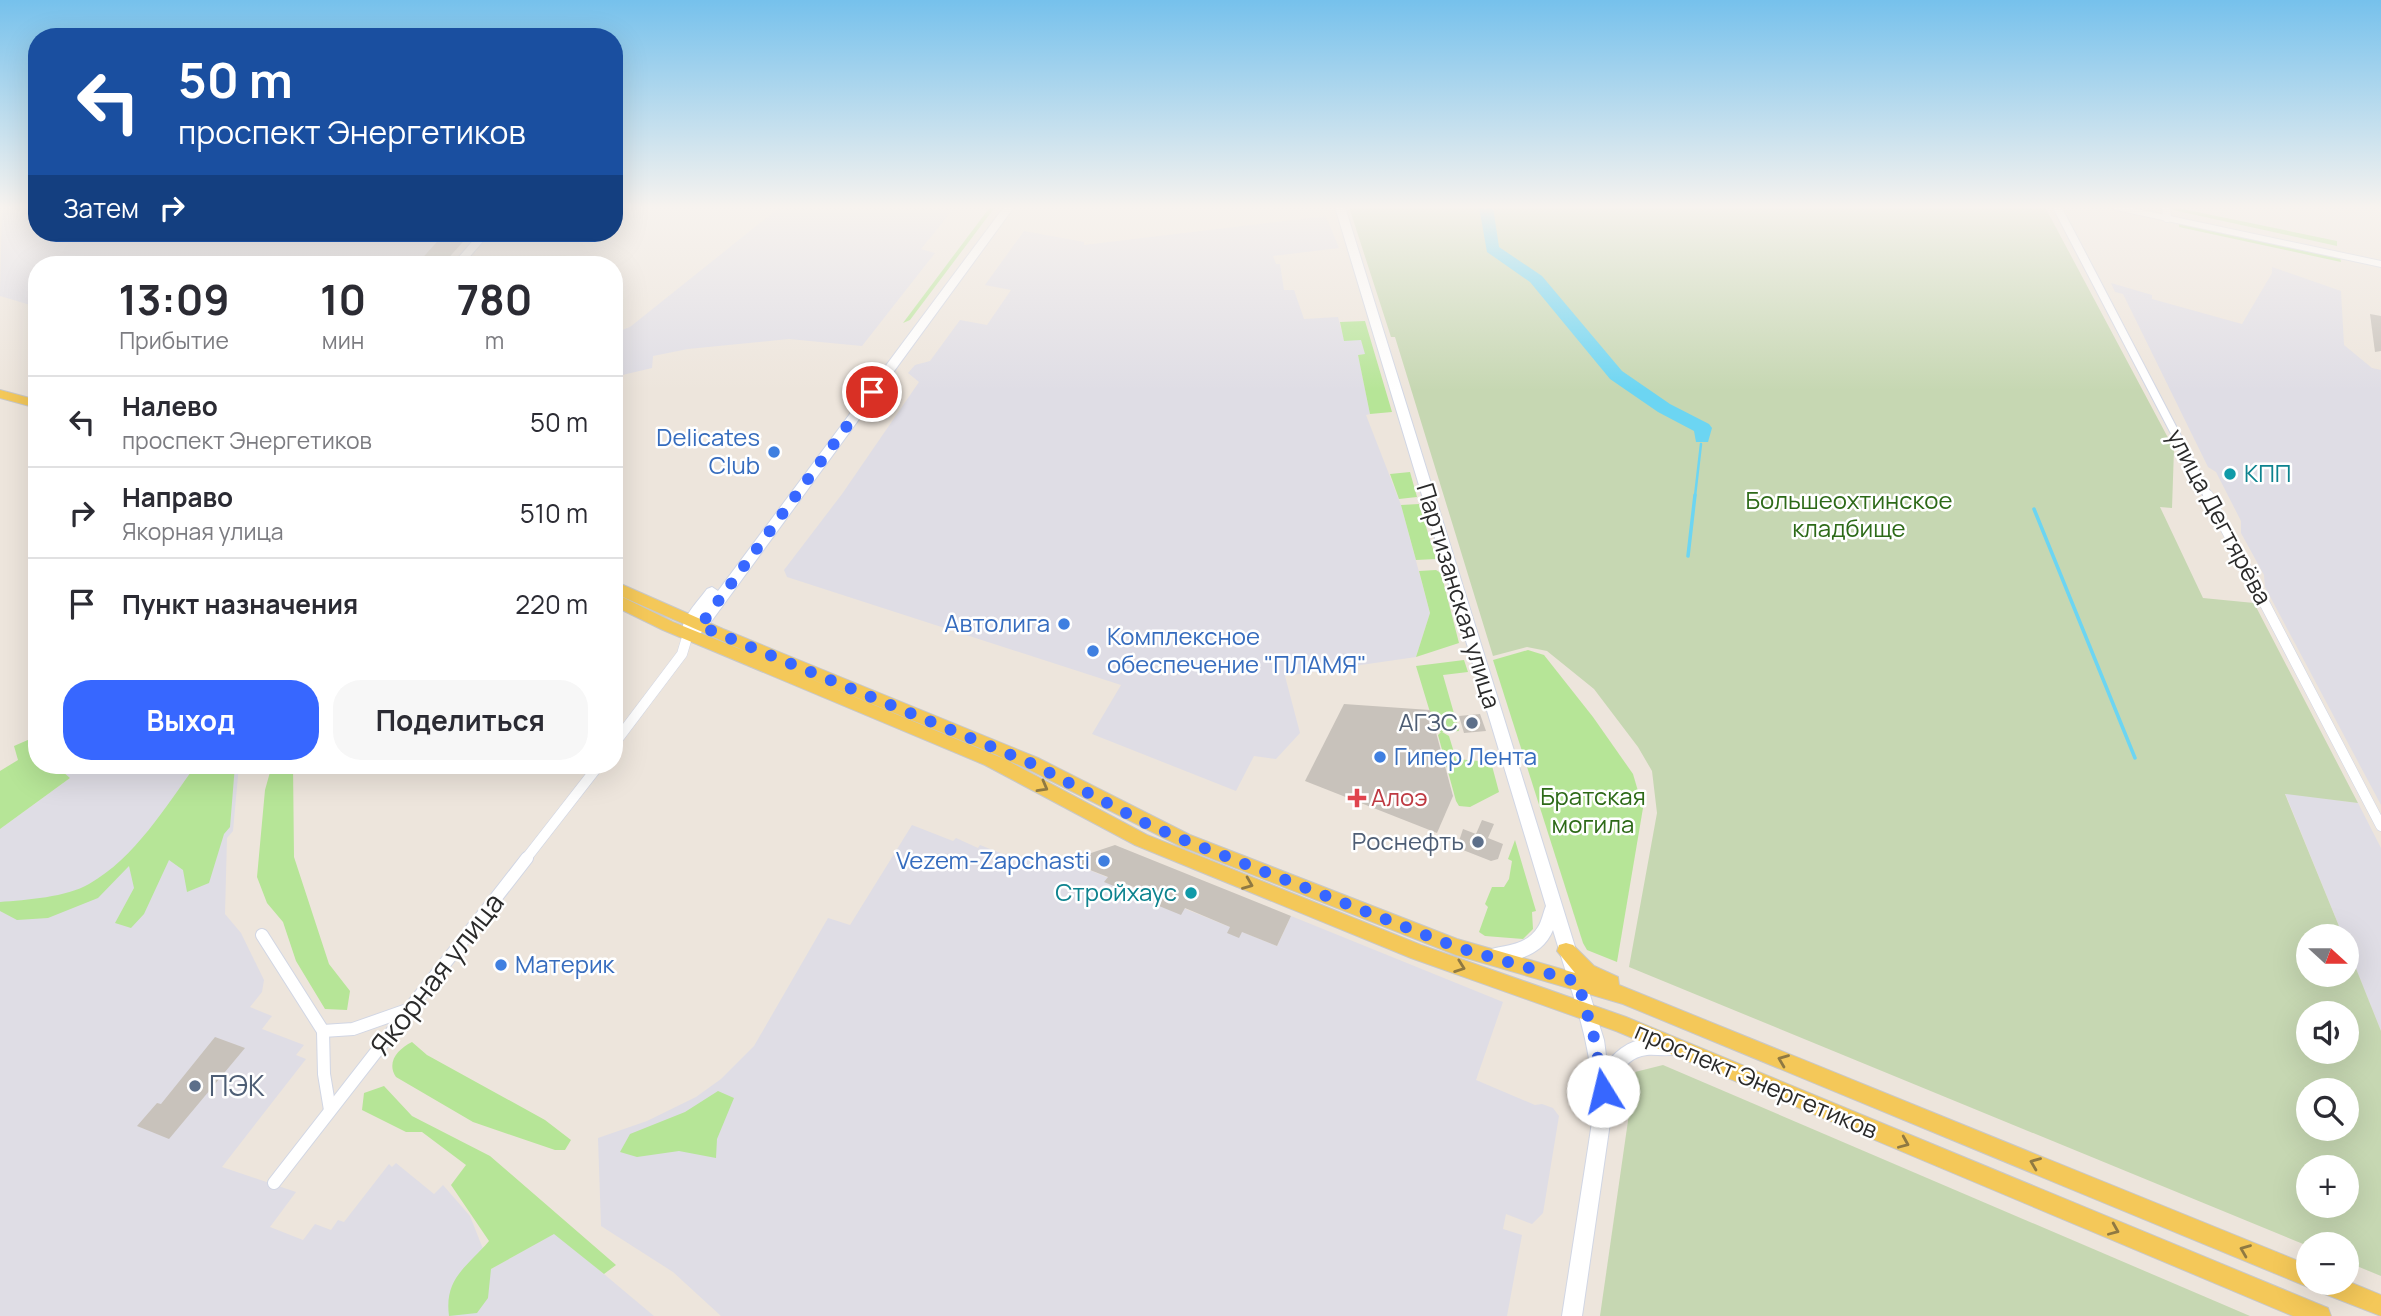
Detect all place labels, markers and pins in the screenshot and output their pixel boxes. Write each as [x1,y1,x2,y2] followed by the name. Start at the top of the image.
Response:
[842,362,902,422] pin
[656,420,760,481] place label: Delicates Club
[766,444,782,460] marker: Delicates Club
[2244,456,2291,489] place label: КПП
[2222,466,2238,482] marker: КПП
[944,606,1050,639] place label: Автолига
[1056,616,1072,632] marker: Автолига
[1107,619,1367,680] place label: Комплексное обеспечение "ПЛАМЯ"
[1085,643,1101,659] marker: Комплексное обеспечение "ПЛАМЯ"
[1399,705,1458,738] place label: АГЗС
[1464,715,1480,731] marker: АГЗС
[1394,739,1537,772] place label: Гипер Лента
[1372,749,1388,765] marker: Гипер Лента
[1371,780,1428,813] place label: Алоэ
[1349,790,1365,806] marker: Алоэ
[1352,824,1464,857] place label: Роснефть
[1470,834,1486,850] marker: Роснефть
[896,843,1090,876] place label: Vezem-Zapchasti
[1096,853,1112,869] marker: Vezem-Zapchasti
[1055,875,1177,908] place label: Стройхаус
[1183,885,1199,901] marker: Стройхаус
[515,947,616,980] place label: Материк
[493,957,509,973] marker: Материк
[209,1066,265,1104] place label: ПЭК
[187,1078,203,1094] marker: ПЭК

